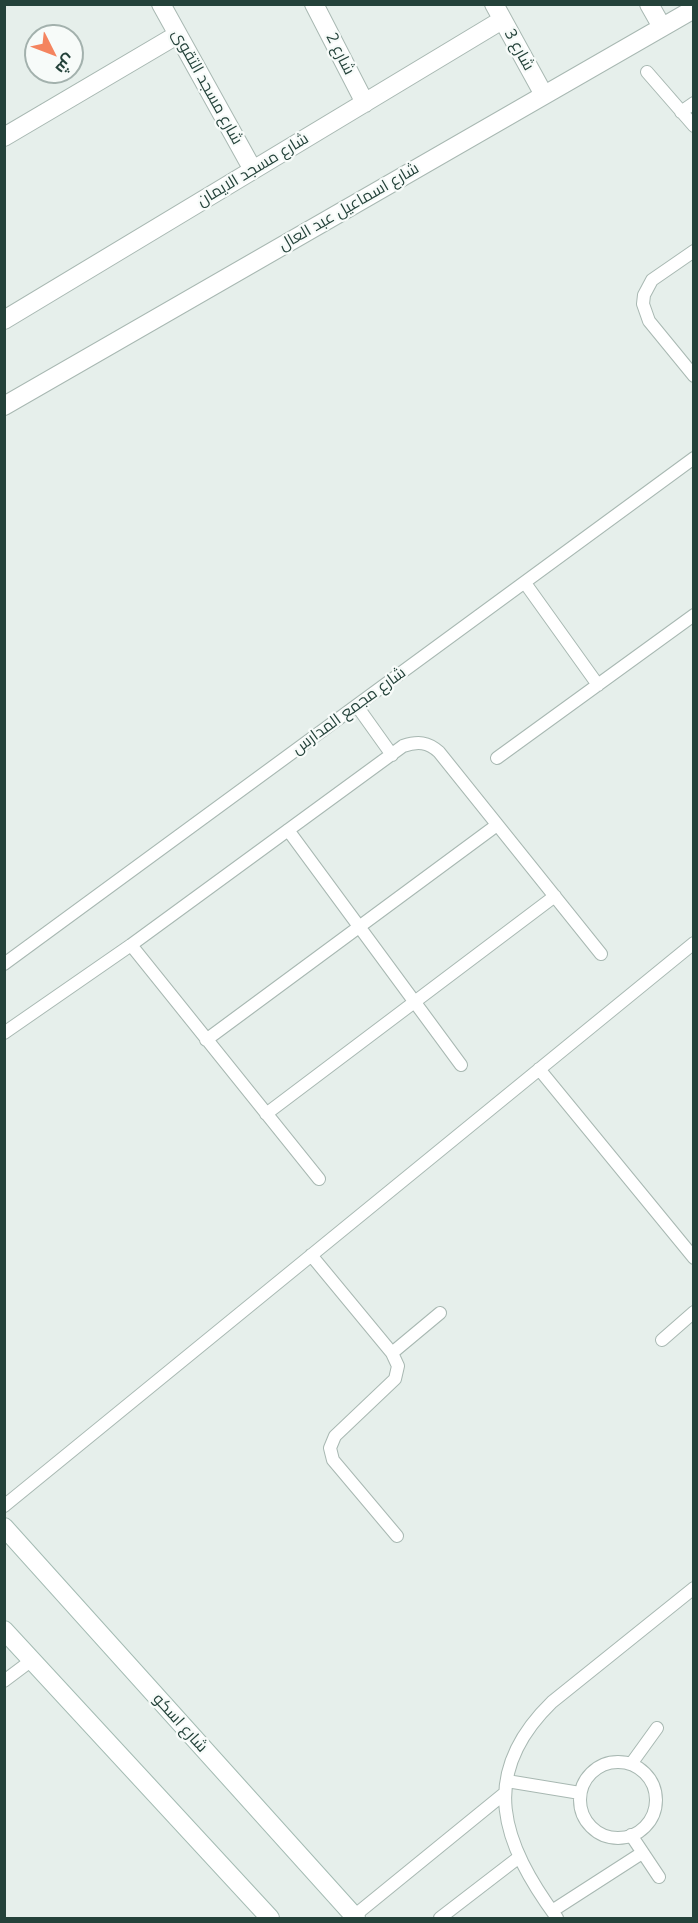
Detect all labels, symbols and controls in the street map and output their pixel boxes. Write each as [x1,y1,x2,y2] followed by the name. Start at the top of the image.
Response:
[24,24,84,84] north arrow
[167,26,247,148] street label: شارع مسجد التقوى
[500,26,538,74] street label: شارع 3
[321,30,359,78] street label: شارع 2
[51,50,81,80] text: ش
[194,129,312,211] street label: شارع مسجد الايمان
[275,159,423,255] street label: شارع اسماعيل عبد العال
[288,663,410,759] street label: شارع مجمع المدارس
[149,1690,211,1756] street label: شارع اسكو

